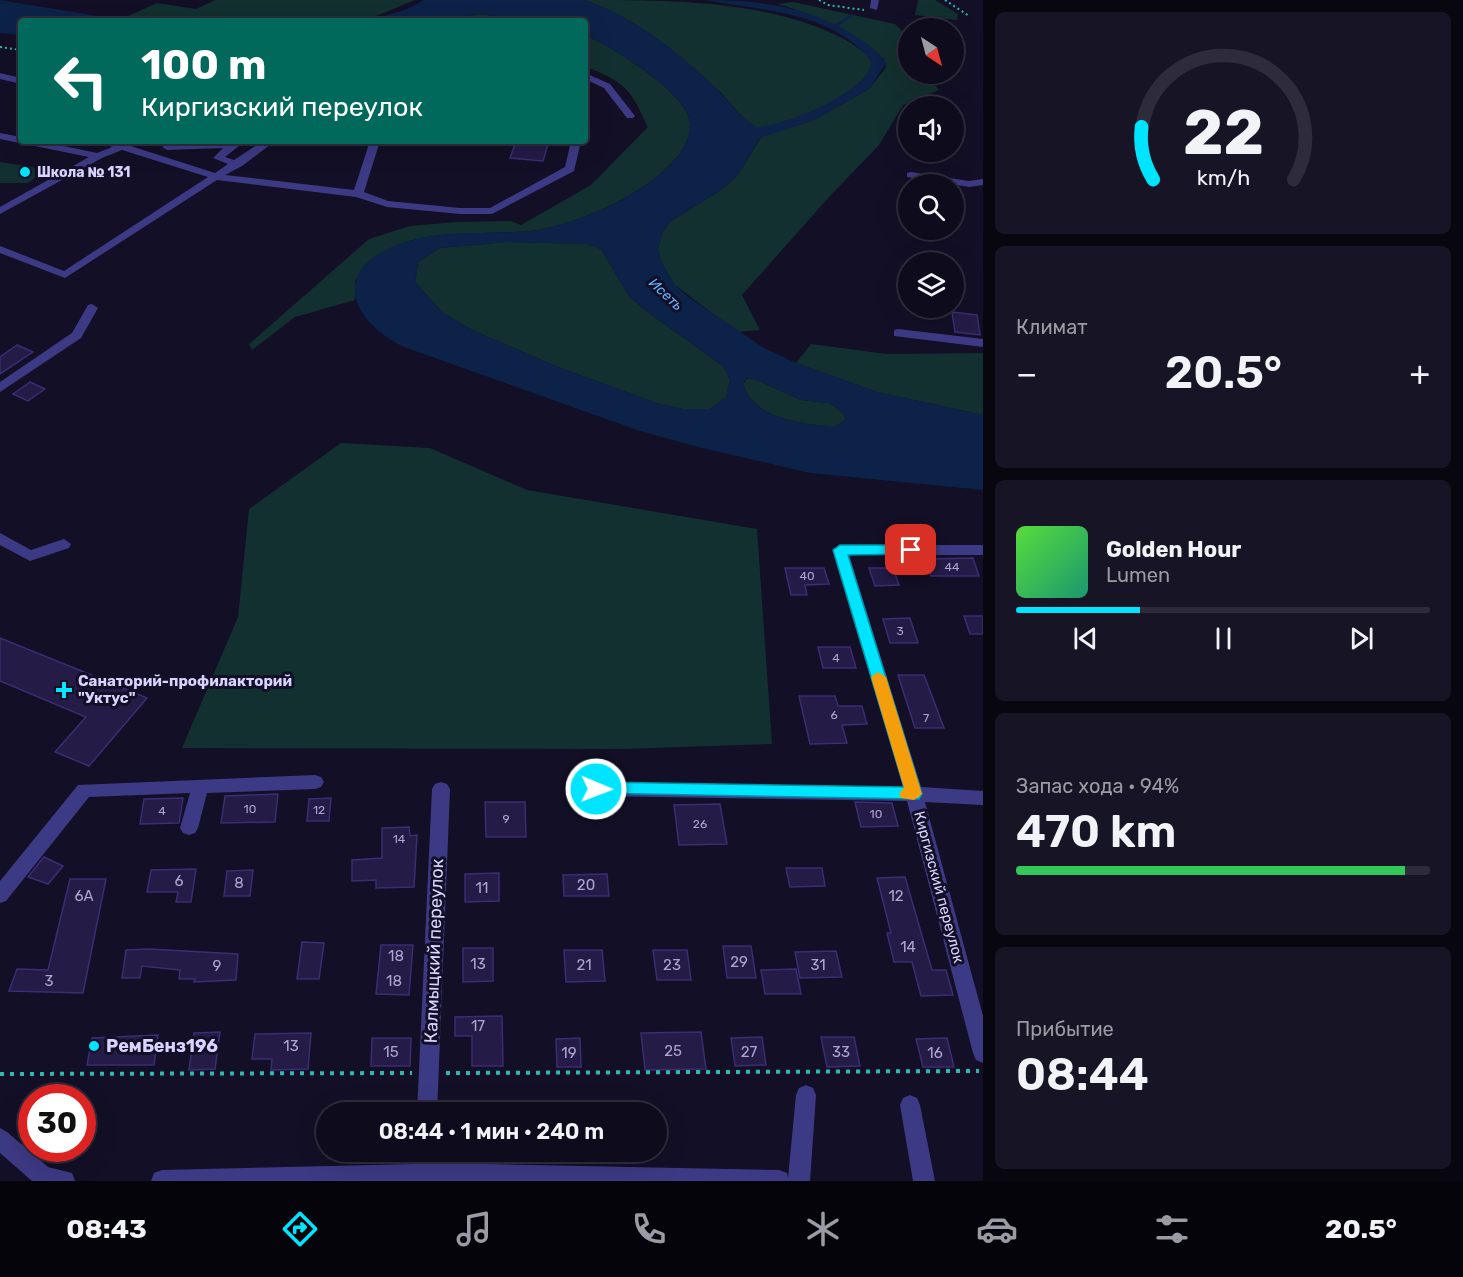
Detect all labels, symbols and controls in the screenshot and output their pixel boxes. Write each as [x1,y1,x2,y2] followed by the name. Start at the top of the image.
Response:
[898,18,964,84] north arrow
[898,18,964,318] map controls
[141,40,266,90] text: 100 m
[42,42,120,120] icon: left
[141,91,423,123] text: Киргизский переулок
[898,96,964,162] button: sound
[1182,96,1264,170] text: 22
[37,164,131,181] place label: Школа № 131
[18,165,32,179] marker: Школа № 131
[1196,165,1250,190] text: km/h
[898,174,964,240] button: search
[898,252,964,318] button: layers
[645,274,686,314] water label: Исеть
[1016,315,1088,339] text: Климат
[1165,346,1282,399] text: 20.5°
[1016,354,1037,393] text: −
[1409,354,1430,393] text: +
[885,524,936,575] pin
[894,533,927,566] icon: arrive
[1106,536,1241,563] text: Golden Hour
[945,560,960,574] house number: 44
[1106,563,1170,587] text: Lumen
[799,569,815,583] house number: 40
[1069,622,1102,655] icon: previous
[1207,622,1240,655] icon: pause
[1345,622,1378,655] icon: next
[896,624,904,638] house number: 3
[832,651,840,665] house number: 4
[78,672,292,707] place label: Санаторий-профилакторий "Уктус"
[55,681,73,699] marker: Санаторий-профилакторий "Уктус"
[830,708,838,722] house number: 6
[923,711,929,725] house number: 7
[564,757,628,821] position arrow
[1016,774,1179,798] text: Запас хода · 94%
[244,802,256,816] house number: 10
[313,803,325,817] house number: 12
[158,804,166,818] house number: 4
[1016,805,1177,858] text: 470 km
[870,807,882,821] house number: 10
[910,809,968,965] street label: Киргизский переулок
[502,812,510,826] house number: 9
[693,817,707,831] house number: 26
[393,832,406,846] house number: 14
[420,858,448,1044] street label: Калмыцкий переулок
[174,872,184,890] house number: 6
[234,874,244,892] house number: 8
[577,876,595,894] house number: 20
[476,879,488,897] house number: 11
[74,887,94,905] house number: 6А
[888,887,904,905] house number: 12
[900,938,916,956] house number: 14
[388,947,404,965] house number: 18
[730,953,748,971] house number: 29
[470,955,486,973] house number: 13
[576,956,592,974] house number: 21
[663,956,681,974] house number: 23
[810,956,826,974] house number: 31
[213,957,222,975] house number: 9
[44,972,54,990] house number: 3
[386,972,402,990] house number: 18
[471,1017,485,1035] house number: 17
[1016,1017,1114,1041] text: Прибытие
[106,1035,218,1057] place label: РемБенз196
[283,1037,299,1055] house number: 13
[87,1039,101,1053] marker: РемБенз196
[664,1042,682,1060] house number: 25
[383,1043,399,1061] house number: 15
[741,1043,758,1061] house number: 27
[832,1043,850,1061] house number: 33
[561,1044,577,1062] house number: 19
[927,1044,943,1062] house number: 16
[1016,1048,1149,1101] text: 08:44
[18,1084,96,1162] speed limit sign: 30
[379,1118,604,1145] text: 08:44 · 1 мин · 240 m
[279,1208,321,1250] icon: directions
[453,1208,495,1250] icon: music
[628,1208,670,1250] icon: phone
[802,1208,844,1250] icon: climate
[976,1208,1018,1250] icon: car
[1151,1208,1193,1250] icon: filters
[66,1213,147,1245] text: 08:43
[1325,1213,1397,1245] text: 20.5°

